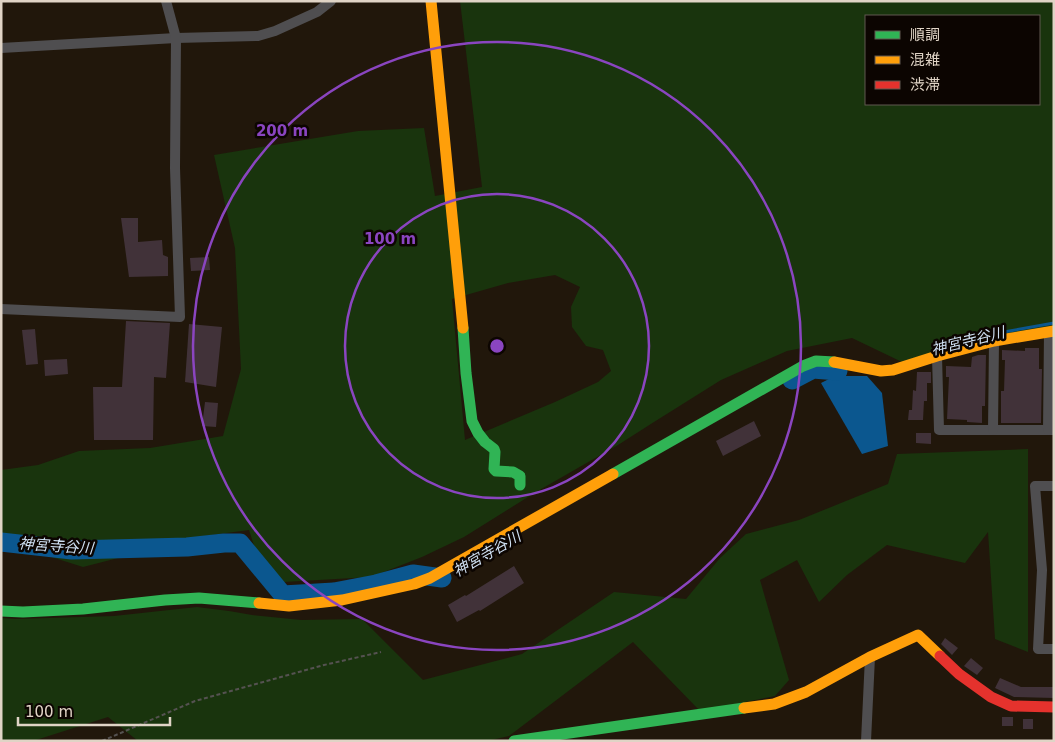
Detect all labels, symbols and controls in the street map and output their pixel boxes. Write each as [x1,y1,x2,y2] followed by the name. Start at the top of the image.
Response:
[865,15,1040,105] legend
[910,26,940,44] text: 順調
[910,51,940,69] text: 混雑
[910,76,940,94] text: 渋滞
[256,122,308,140] text: 200 m
[364,230,416,248] text: 100 m
[929,323,1008,359] water label: 神宮寺谷川
[488,337,506,355] centre of rings
[450,526,526,581] water label: 神宮寺谷川
[18,534,96,558] water label: 神宮寺谷川
[18,694,170,726] scale bar
[25,703,73,721] text: 100 m

